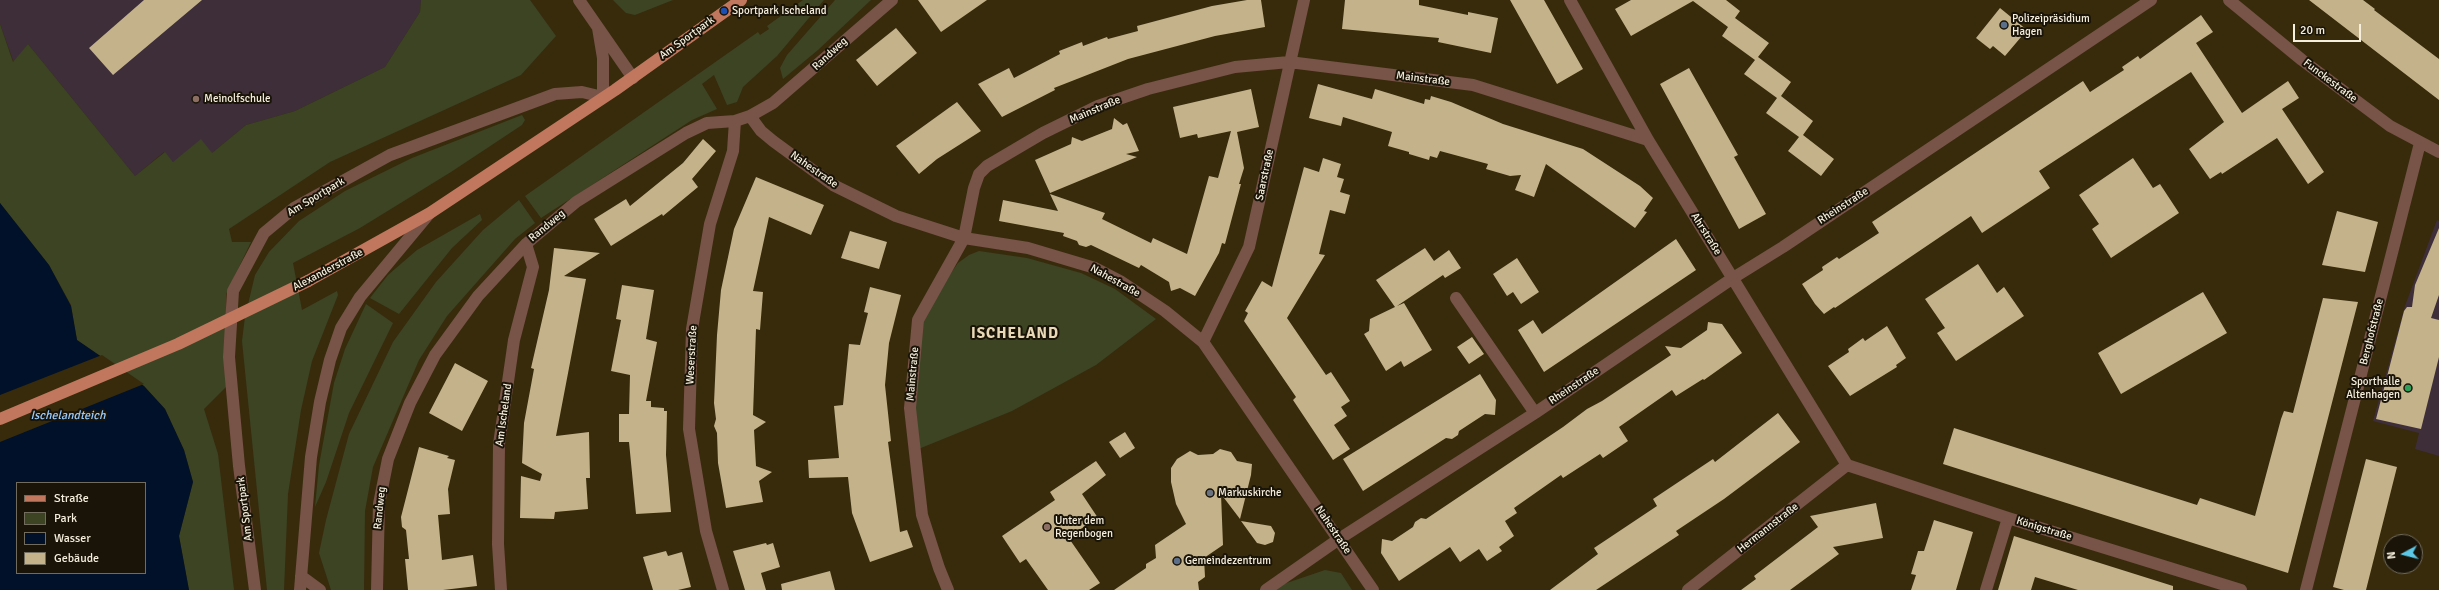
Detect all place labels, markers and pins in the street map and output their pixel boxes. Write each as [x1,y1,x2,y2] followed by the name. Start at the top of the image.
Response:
[732,4,827,18] place label: Sportpark Ischeland
[719,6,729,16] marker: Sportpark Ischeland
[2012,12,2090,38] place label: Polizeipräsidium Hagen
[1999,20,2009,30] marker: Polizeipräsidium Hagen
[204,92,271,106] place label: Meinolfschule
[191,94,201,104] marker: Meinolfschule
[2346,375,2400,401] place label: Sporthalle Altenhagen
[2403,383,2413,393] marker: Sporthalle Altenhagen
[1218,486,1282,500] place label: Markuskirche
[1205,488,1215,498] marker: Markuskirche
[1055,514,1113,540] place label: Unter dem Regenbogen
[1042,522,1052,532] marker: Unter dem Regenbogen
[1185,554,1271,568] place label: Gemeindezentrum
[1172,556,1182,566] marker: Gemeindezentrum

